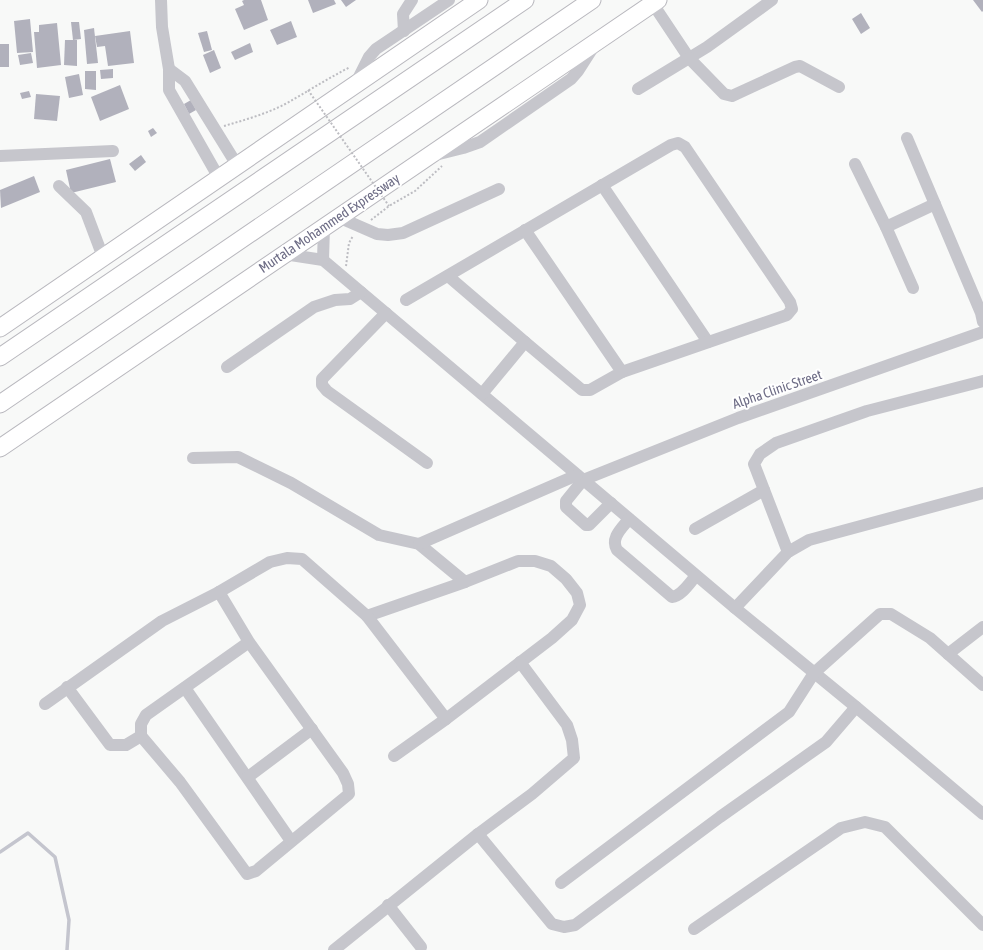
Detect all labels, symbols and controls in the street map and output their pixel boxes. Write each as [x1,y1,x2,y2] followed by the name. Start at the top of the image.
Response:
[256,170,403,276] street label: Murtala Mohammed Expressway
[730,366,824,412] street label: Alpha Clinic Street

